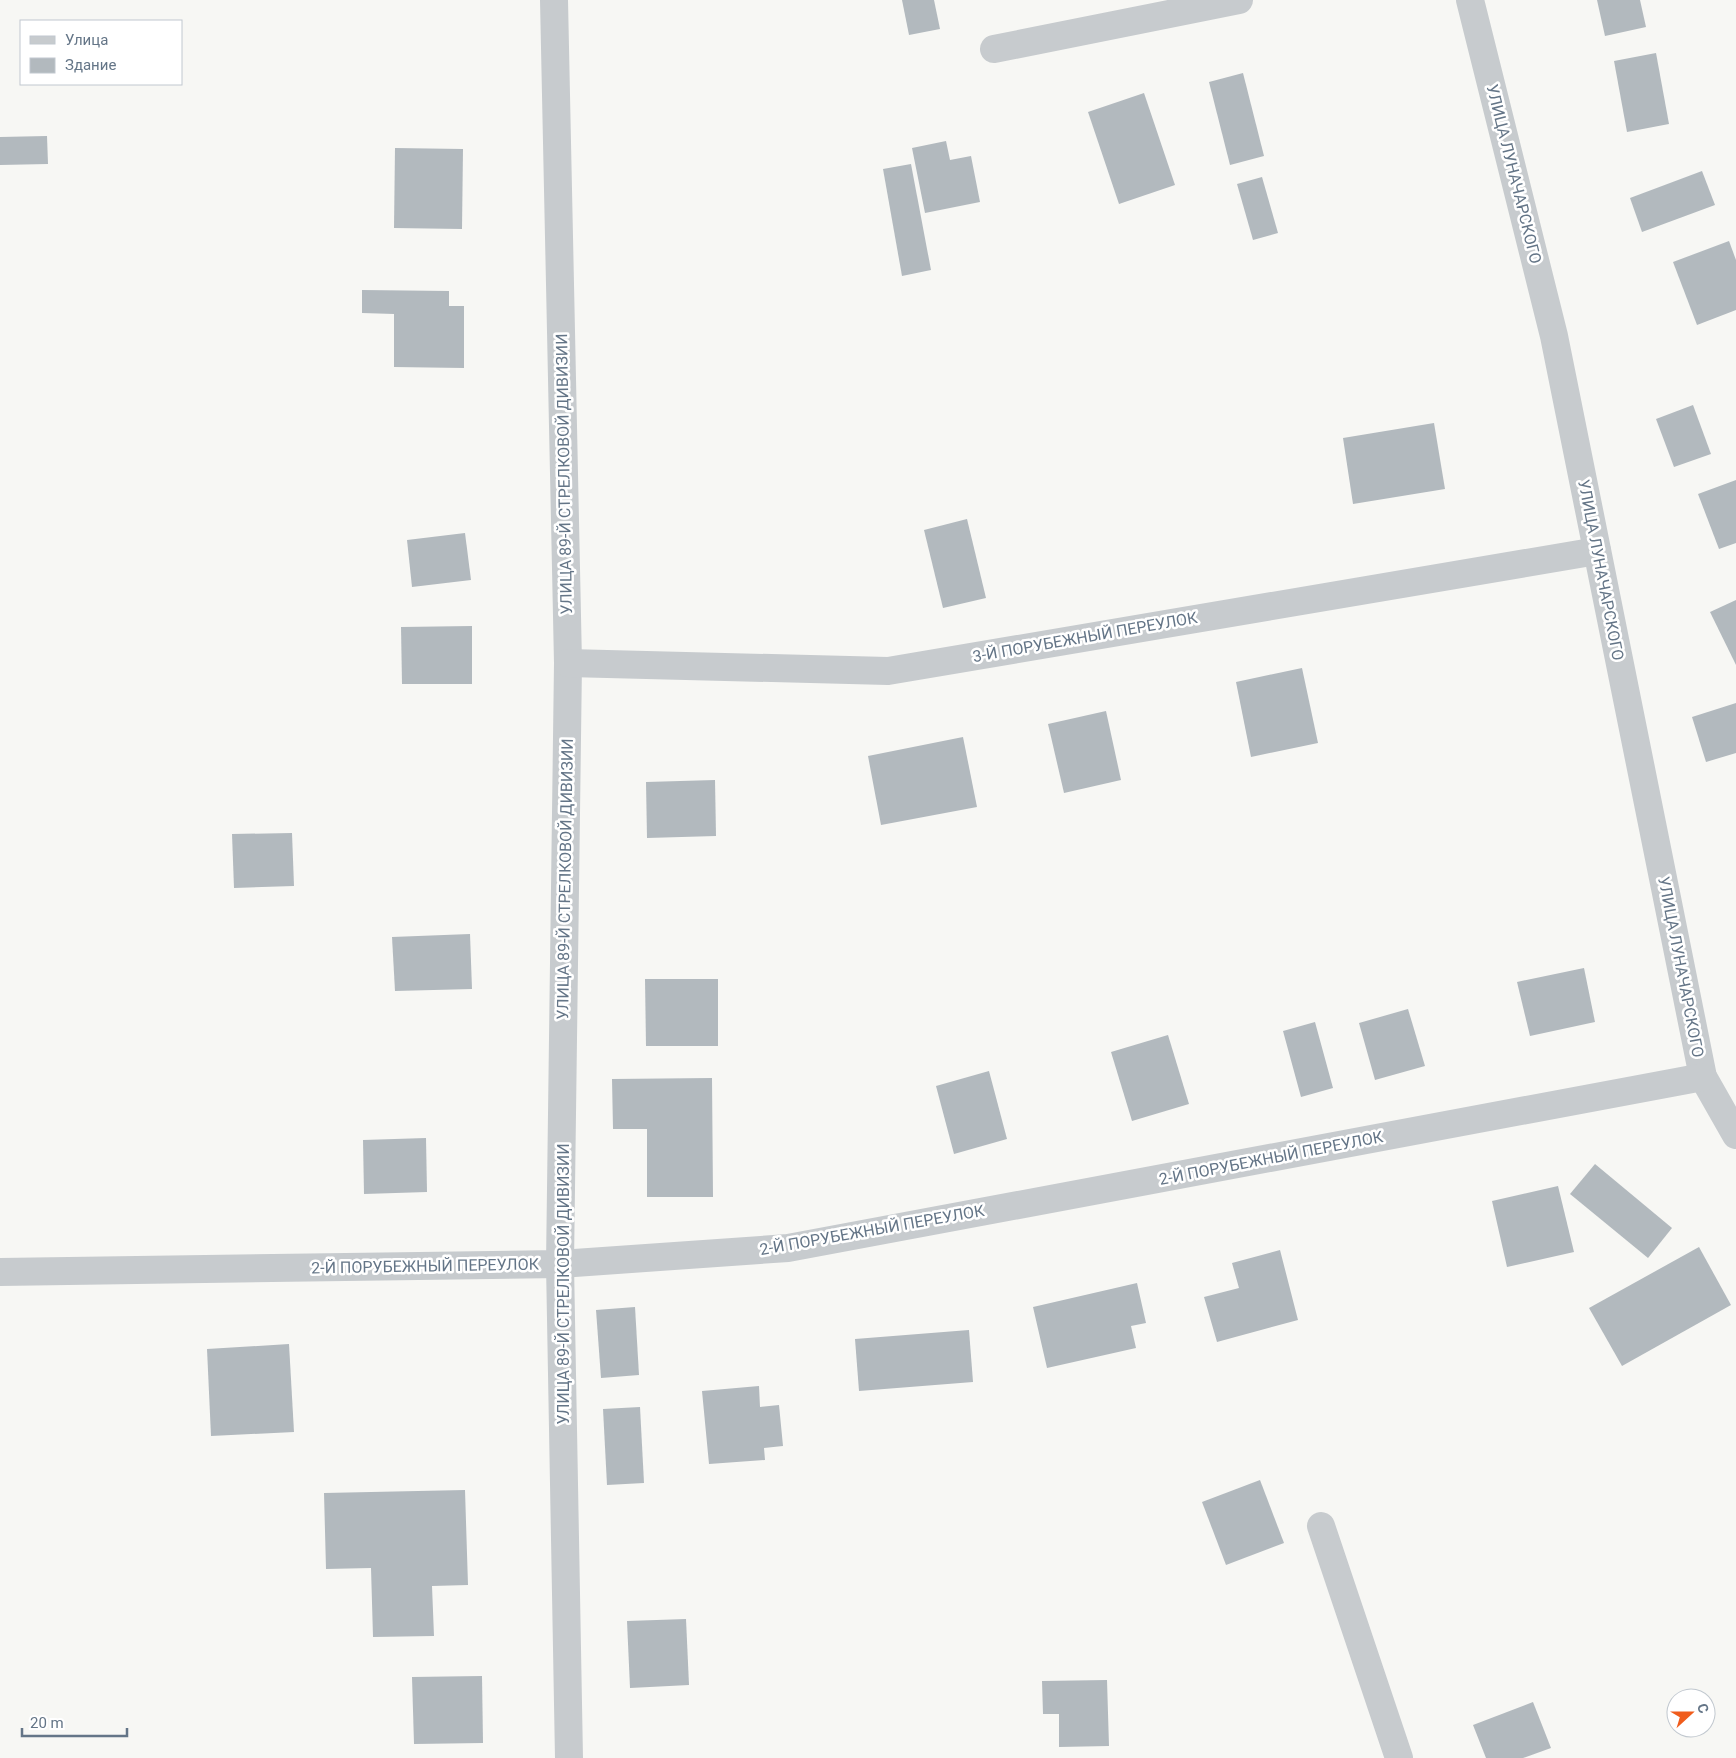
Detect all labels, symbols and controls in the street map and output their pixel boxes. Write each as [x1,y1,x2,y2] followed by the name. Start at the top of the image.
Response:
[20,20,182,85] legend
[65,31,108,49] text: Улица
[65,56,116,74] text: Здание
[1483,82,1545,266] street label: УЛИЦА ЛУНАЧАРСКОГО
[552,333,576,615] street label: УЛИЦА 89-Й СТРЕЛКОВОЙ ДИВИЗИИ
[1574,478,1628,662] street label: УЛИЦА ЛУНАЧАРСКОГО
[971,608,1199,666] street label: 3-Й ПОРУБЕЖНЫЙ ПЕРЕУЛОК
[553,738,577,1020] street label: УЛИЦА 89-Й СТРЕЛКОВОЙ ДИВИЗИИ
[1654,875,1708,1059] street label: УЛИЦА ЛУНАЧАРСКОГО
[1157,1127,1385,1189] street label: 2-Й ПОРУБЕЖНЫЙ ПЕРЕУЛОК
[554,1143,573,1425] street label: УЛИЦА 89-Й СТРЕЛКОВОЙ ДИВИЗИИ
[758,1201,986,1259] street label: 2-Й ПОРУБЕЖНЫЙ ПЕРЕУЛОК
[311,1255,540,1277] street label: 2-Й ПОРУБЕЖНЫЙ ПЕРЕУЛОК
[1666,1688,1716,1738] north arrow
[1694,1701,1712,1715] text: С
[22,1706,128,1738] scale bar
[30,1714,64,1732] text: 20 m

